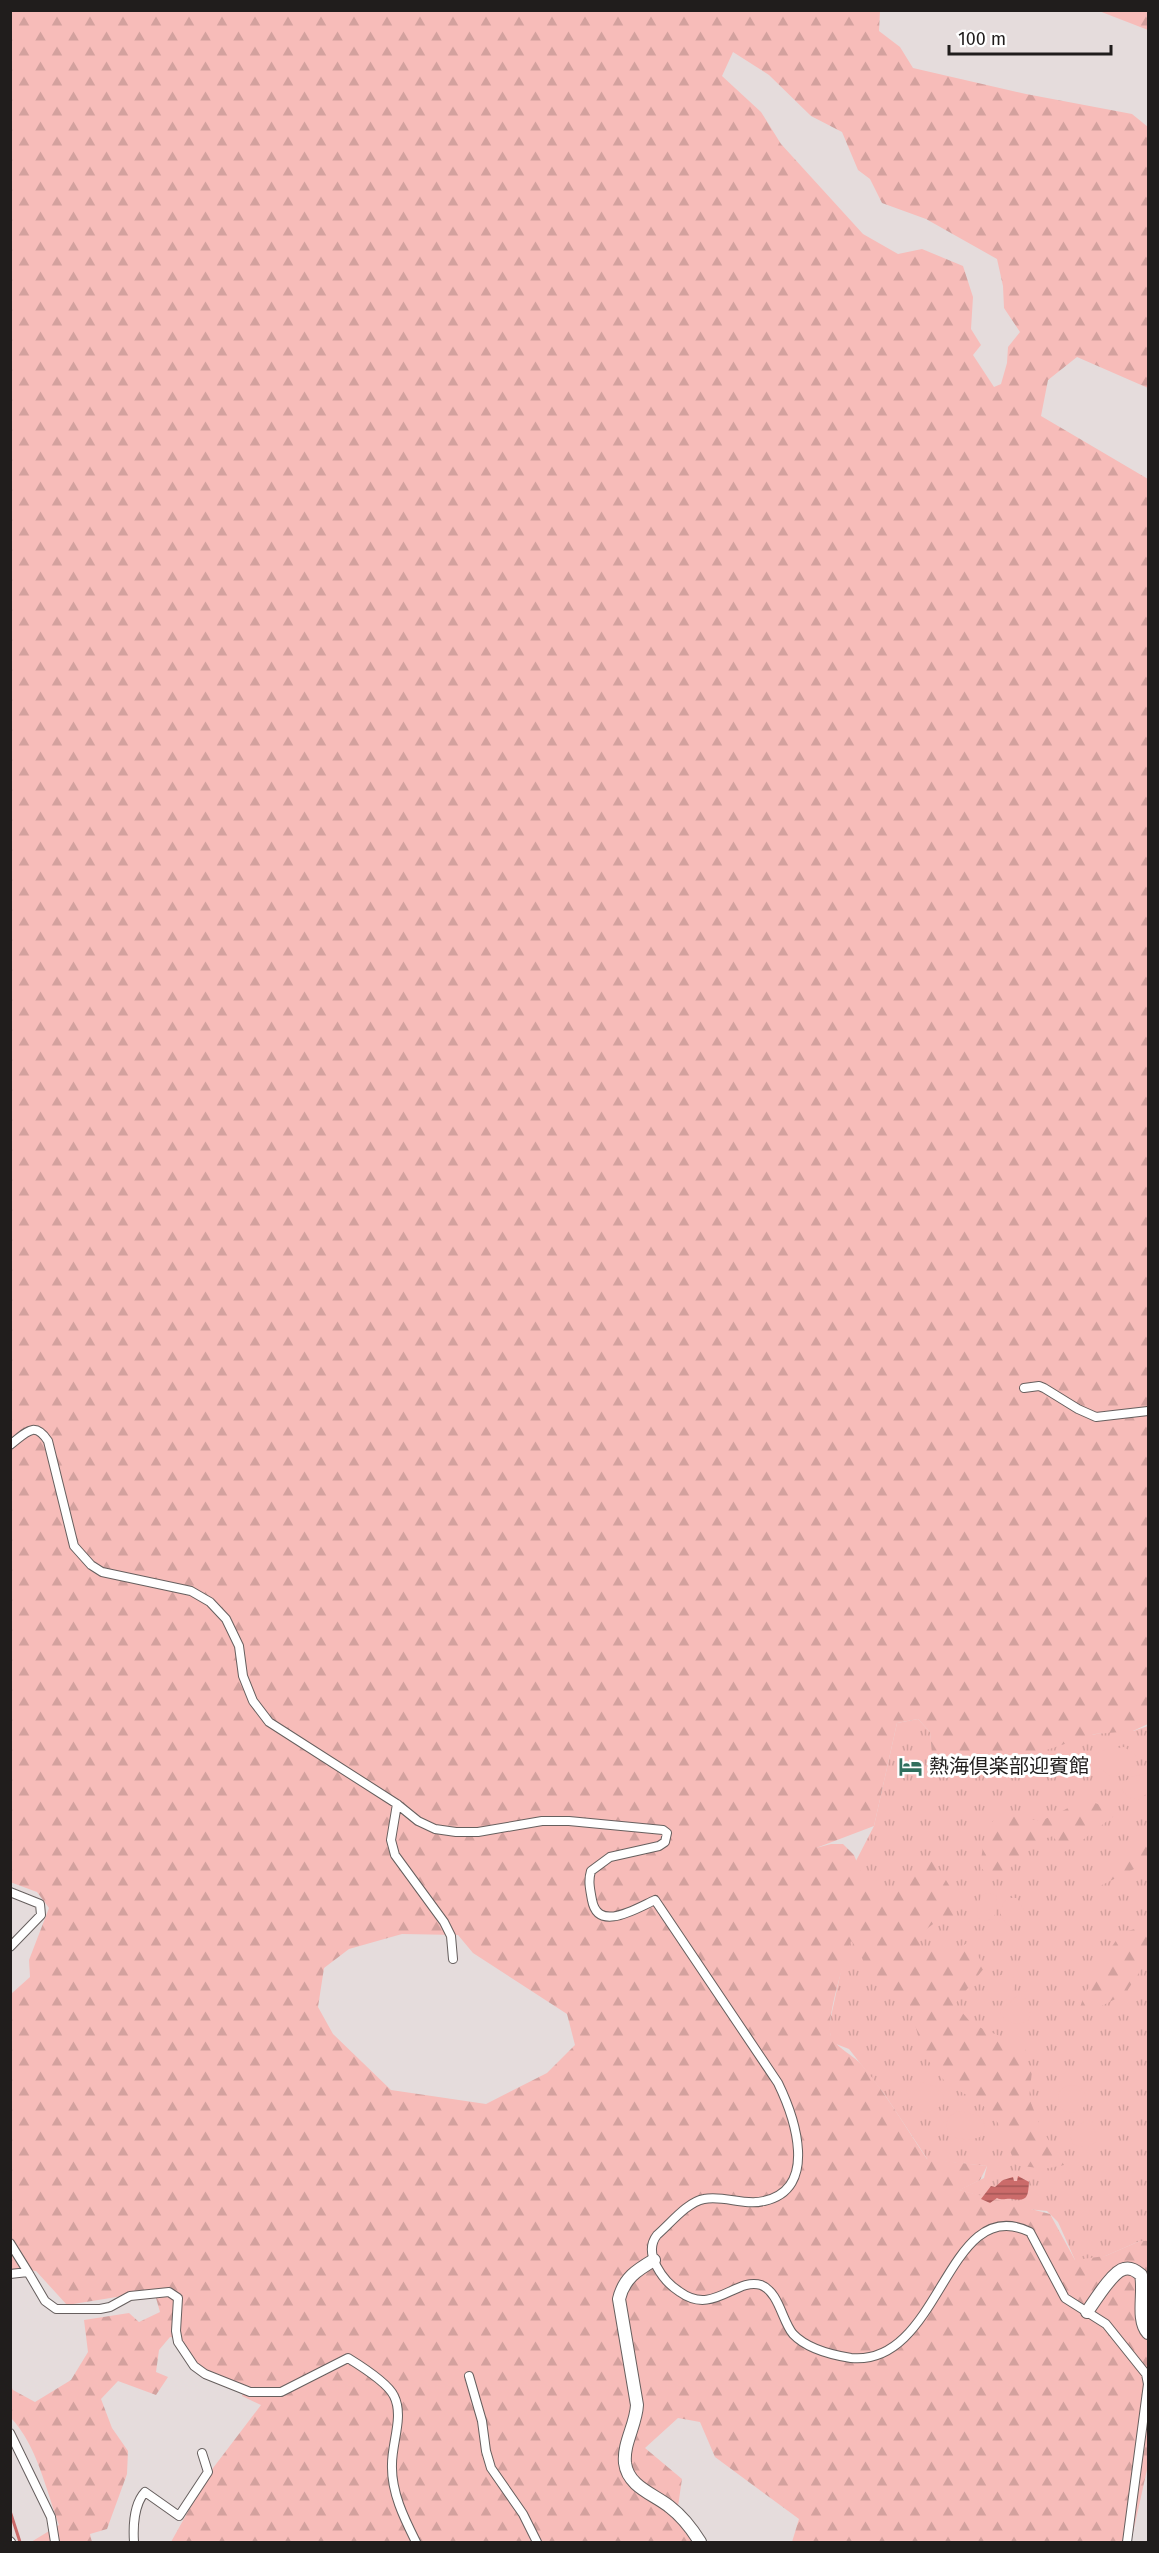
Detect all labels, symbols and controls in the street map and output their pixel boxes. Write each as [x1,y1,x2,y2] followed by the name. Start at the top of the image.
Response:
[949,18,1111,56] scale bar
[958,28,1006,50] text: 100 m
[898,1753,924,1779] hotel icon: 熱海倶楽部迎賓館
[929,1754,1089,1778] place label: 熱海倶楽部迎賓館

